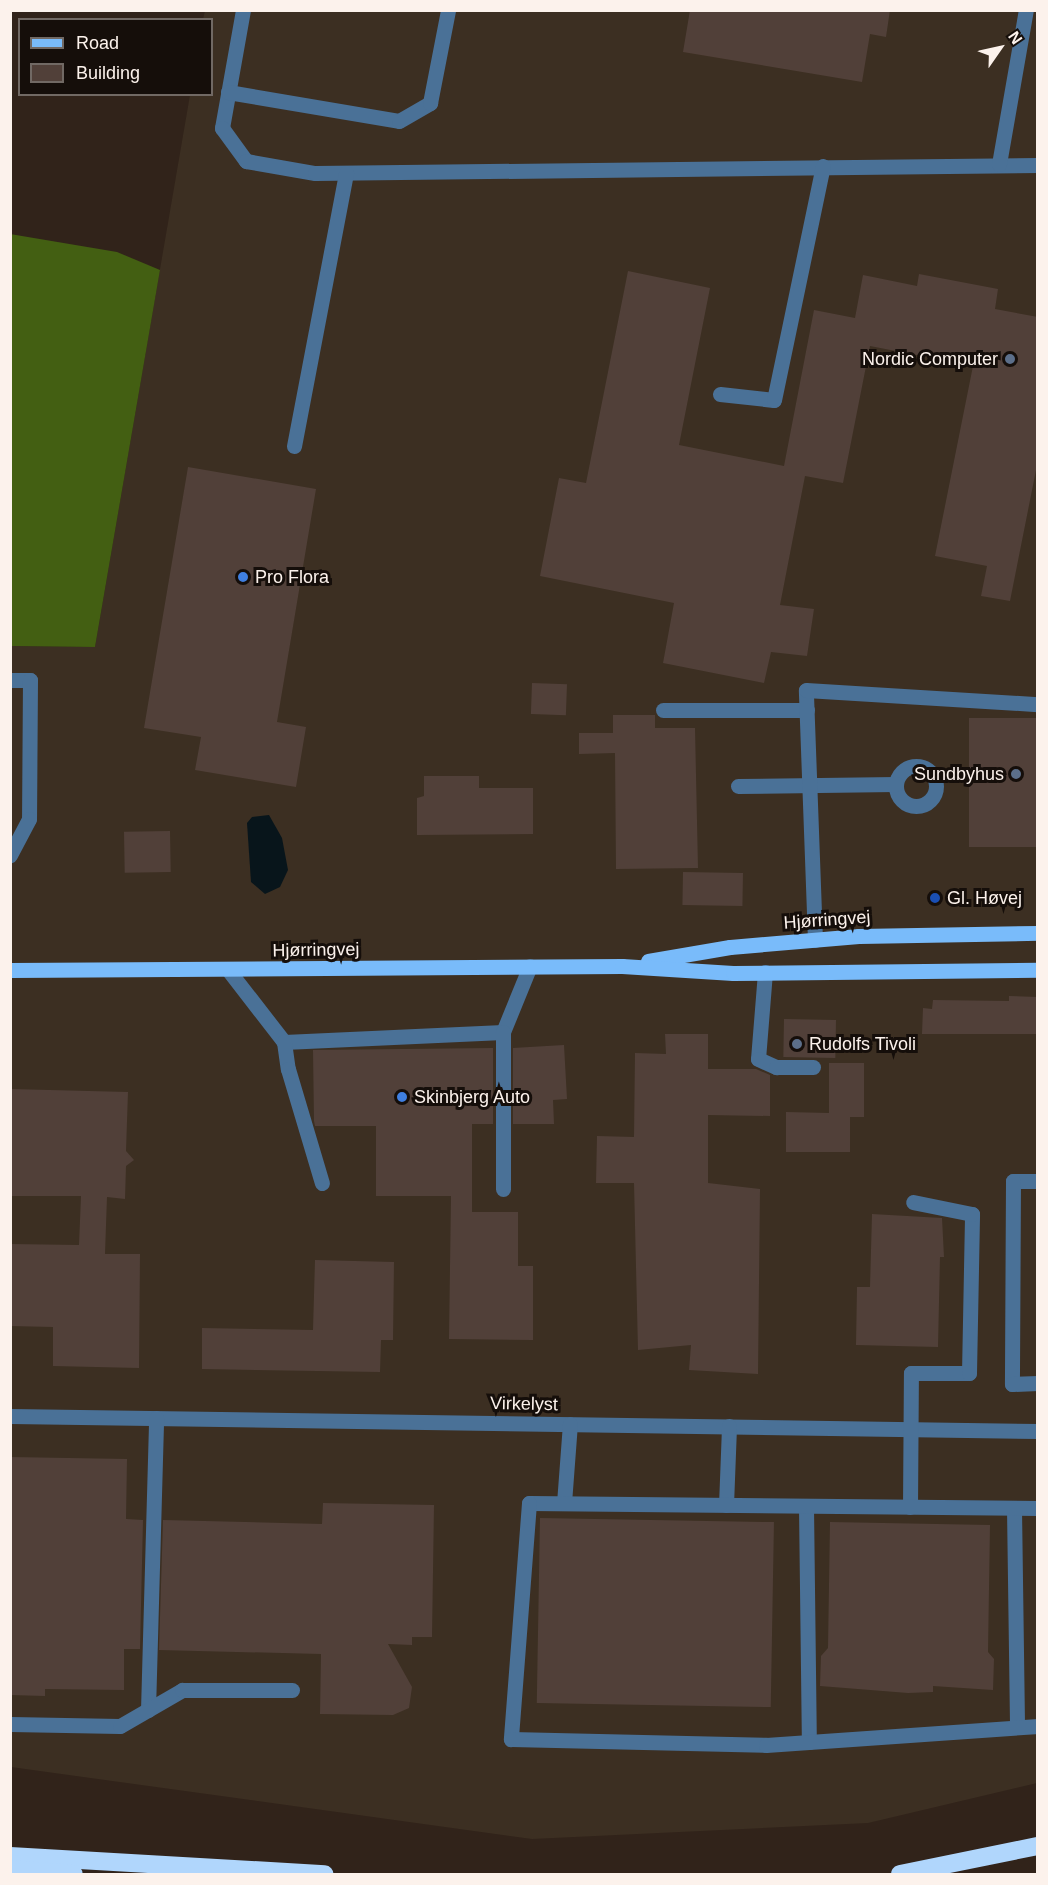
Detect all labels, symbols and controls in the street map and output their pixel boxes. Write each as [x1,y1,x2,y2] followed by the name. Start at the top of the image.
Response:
[18,18,213,96] legend
[970,18,1030,78] north arrow
[1005,28,1026,47] text: N
[76,33,119,53] text: Road
[76,63,140,83] text: Building
[862,348,998,370] place label: Nordic Computer
[1003,352,1017,366] marker: Nordic Computer
[255,566,329,588] place label: Pro Flora
[236,570,250,584] marker: Pro Flora
[914,763,1004,785] place label: Sundbyhus
[1009,767,1023,781] marker: Sundbyhus
[947,887,1022,909] place label: Gl. Høvej
[928,891,942,905] marker: Gl. Høvej
[783,906,871,934] street label: Hjørringvej
[272,938,360,962] street label: Hjørringvej
[809,1033,916,1055] place label: Rudolfs Tivoli
[790,1037,804,1051] marker: Rudolfs Tivoli
[414,1086,531,1108] place label: Skinbjerg Auto
[395,1090,409,1104] marker: Skinbjerg Auto
[490,1393,558,1415] street label: Virkelyst

